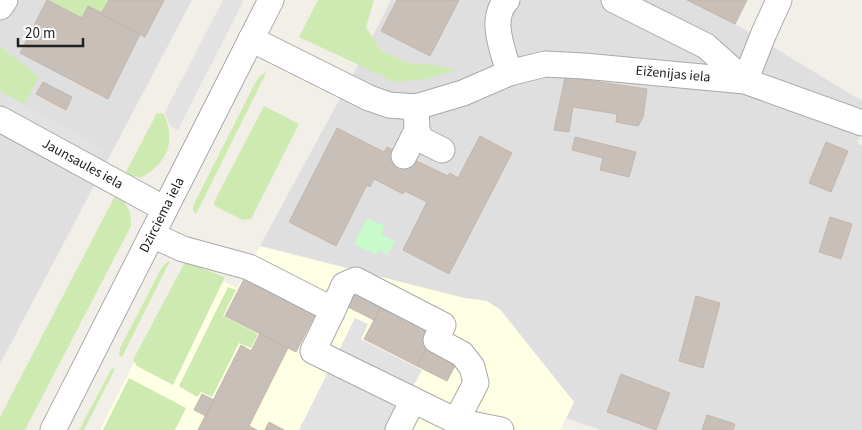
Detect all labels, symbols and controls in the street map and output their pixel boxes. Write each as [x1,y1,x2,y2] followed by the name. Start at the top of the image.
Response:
[18,15,82,47] scale bar
[25,23,55,44] text: 20 m
[635,61,711,88] street label: Eiženijas iela
[38,134,127,194] street label: Jaunsaules iela
[135,174,189,256] street label: Dzirciema iela

